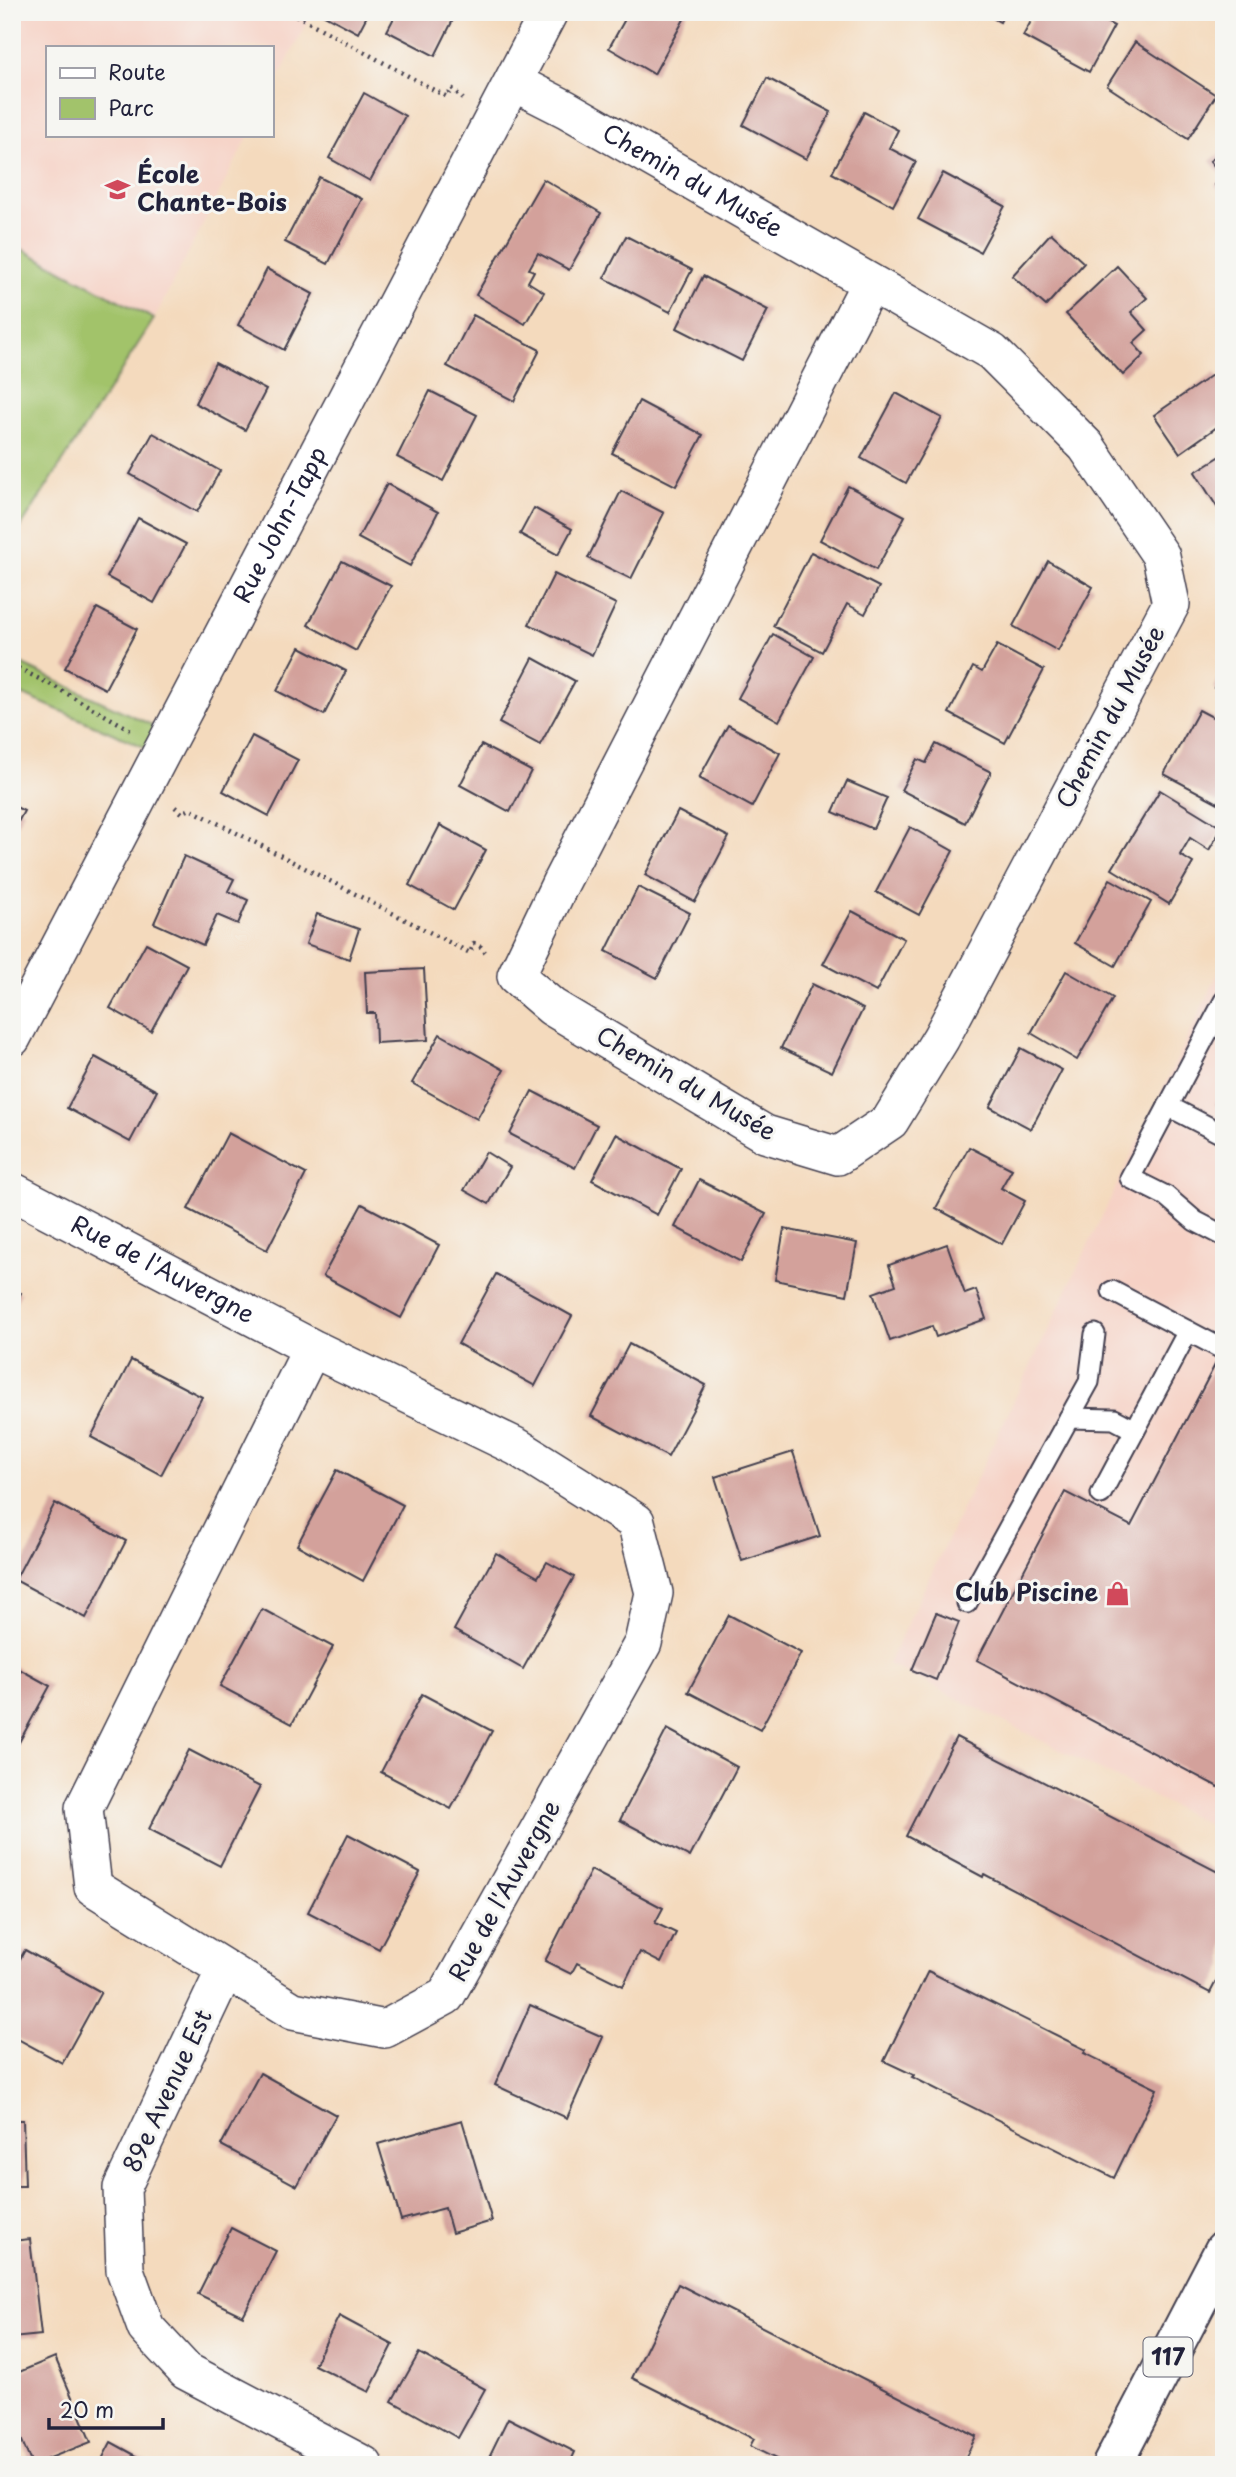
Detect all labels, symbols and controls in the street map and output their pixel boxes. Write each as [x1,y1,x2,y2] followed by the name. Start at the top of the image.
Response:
[46,46,273,136] legend
[108,55,166,87] text: Route
[108,91,154,123] text: Parc
[596,114,790,245] street label: Chemin du Musée
[137,155,287,219] place label: École Chante-Bois
[103,175,131,203] school or university icon: École Chante-Bois
[223,440,335,609] street label: Rue John-Tapp
[1046,618,1173,814] street label: Chemin du Musée
[590,1016,784,1148] street label: Chemin du Musée
[65,1205,262,1331] street label: Rue de l'Auvergne
[955,1573,1098,1609] place label: Club Piscine
[1104,1579,1132,1607] shop icon: Club Piscine
[438,1793,568,1987] street label: Rue de l'Auvergne
[113,2003,220,2178] street label: 89e Avenue Est
[1144,2338,1192,2376] road number: 117
[49,2386,163,2430] scale bar
[60,2393,114,2425] text: 20 m

